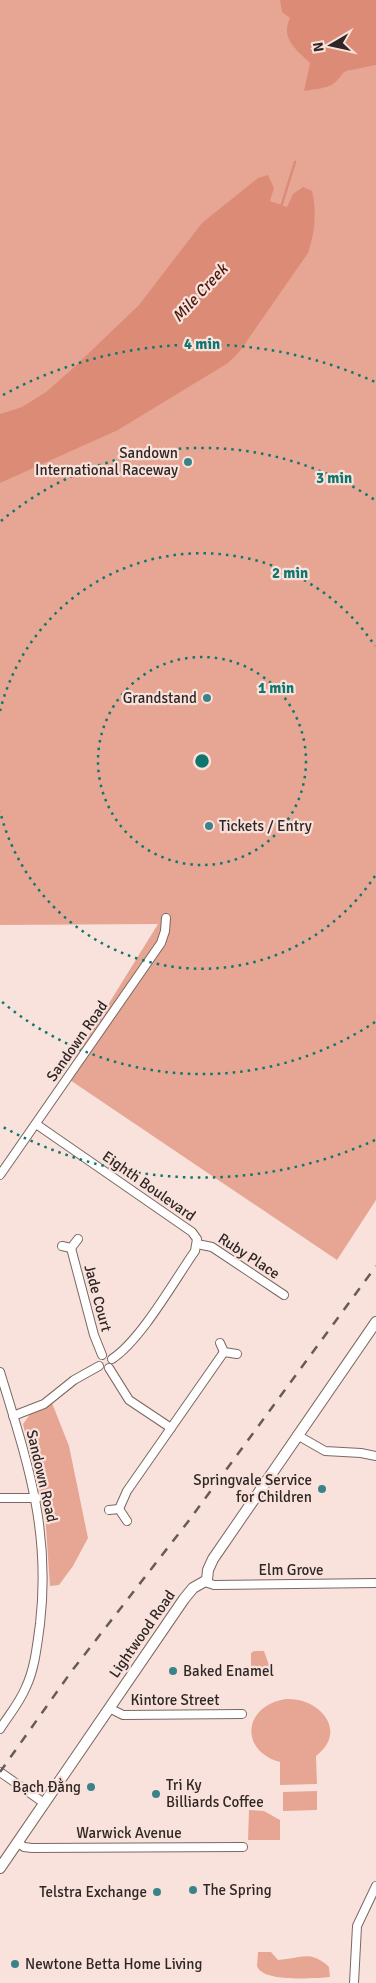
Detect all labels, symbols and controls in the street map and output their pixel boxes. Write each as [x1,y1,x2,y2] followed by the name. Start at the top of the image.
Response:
[306,20,356,70] north arrow
[309,41,328,53] text: N
[168,258,233,326] water label: Mile Creek
[184,335,220,353] text: 4 min
[35,444,178,479] place label: Sandown International Raceway
[182,456,194,468] marker: Sandown International Raceway
[316,469,352,487] text: 3 min
[272,564,308,582] text: 2 min
[258,679,294,697] text: 1 min
[123,689,197,707] place label: Grandstand
[201,692,213,704] marker: Grandstand
[193,752,211,770] centre of rings
[219,817,312,835] place label: Tickets / Entry
[203,820,215,832] marker: Tickets / Entry
[43,997,111,1085] street label: Sandown Road
[99,1147,199,1225] street label: Eighth Boulevard
[215,1229,283,1283] street label: Ruby Place
[80,1263,116,1333] street label: Jade Court
[23,1428,61,1524] street label: Sandown Road
[193,1471,312,1506] place label: Springvale Service for Children
[316,1483,328,1495] marker: Springvale Service for Children
[259,1561,323,1579] street label: Elm Grove
[105,1587,179,1681] street label: Lightwood Road
[183,1662,274,1680] place label: Baked Enamel
[167,1665,179,1677] marker: Baked Enamel
[130,1691,220,1709] street label: Kintore Street
[166,1776,264,1811] place label: Tri Ky Billiards Coffee
[12,1777,81,1796] place label: Bạch Đằng
[85,1781,97,1793] marker: Bạch Đằng
[150,1788,162,1800] marker: Tri Ky Billiards Coffee
[76,1824,182,1842] street label: Warwick Avenue
[203,1881,272,1899] place label: The Spring
[39,1883,147,1901] place label: Telstra Exchange
[187,1884,199,1896] marker: The Spring
[151,1886,163,1898] marker: Telstra Exchange
[25,1955,202,1973] place label: Newtone Betta Home Living
[9,1958,21,1970] marker: Newtone Betta Home Living

